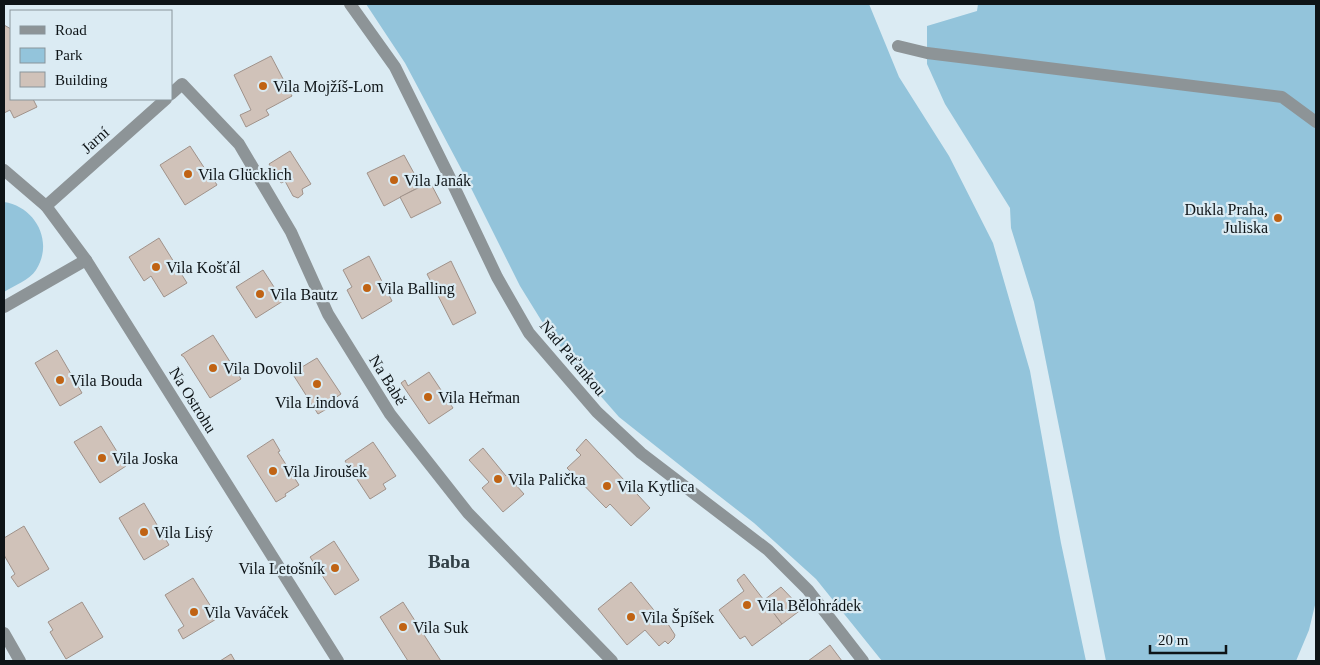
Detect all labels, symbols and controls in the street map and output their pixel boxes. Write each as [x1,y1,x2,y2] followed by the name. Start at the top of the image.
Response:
[10,10,172,100] legend
[55,22,87,38] text: Road
[55,47,83,63] text: Park
[55,72,108,88] text: Building
[273,78,384,96] place label: Vila Mojžíš-Lom
[257,80,269,92] marker: Vila Mojžíš-Lom
[78,123,113,157] street label: Jarní
[198,166,292,183] place label: Vila Glücklich
[182,168,194,180] marker: Vila Glücklich
[404,172,471,189] place label: Vila Janák
[388,174,400,186] marker: Vila Janák
[1184,201,1268,236] place label: Dukla Praha, Juliska
[1272,212,1284,224] marker: Dukla Praha, Juliska
[166,259,241,276] place label: Vila Košťál
[150,261,162,273] marker: Vila Košťál
[377,280,455,298] place label: Vila Balling
[361,282,373,294] marker: Vila Balling
[270,286,338,303] place label: Vila Bautz
[254,288,266,300] marker: Vila Bautz
[537,317,609,399] street label: Nad Paťankou
[366,352,410,408] street label: Na Babě
[223,360,303,377] place label: Vila Dovolil
[207,362,219,374] marker: Vila Dovolil
[166,364,220,436] street label: Na Ostrohu
[70,372,142,389] place label: Vila Bouda
[54,374,66,386] marker: Vila Bouda
[311,378,323,390] marker: Vila Lindová
[438,389,520,406] place label: Vila Heřman
[422,391,434,403] marker: Vila Heřman
[275,394,359,411] place label: Vila Lindová
[112,450,178,467] place label: Vila Joska
[96,452,108,464] marker: Vila Joska
[283,463,367,480] place label: Vila Jiroušek
[267,465,279,477] marker: Vila Jiroušek
[508,471,586,488] place label: Vila Palička
[492,473,504,485] marker: Vila Palička
[617,478,695,496] place label: Vila Kytlica
[601,480,613,492] marker: Vila Kytlica
[154,524,213,542] place label: Vila Lisý
[138,526,150,538] marker: Vila Lisý
[428,551,471,572] district label: Baba
[238,560,325,577] place label: Vila Letošník
[329,562,341,574] marker: Vila Letošník
[757,597,861,614] place label: Vila Bělohrádek
[741,599,753,611] marker: Vila Bělohrádek
[204,604,288,621] place label: Vila Vaváček
[188,606,200,618] marker: Vila Vaváček
[641,608,714,627] place label: Vila Špíšek
[625,611,637,623] marker: Vila Špíšek
[413,619,468,636] place label: Vila Suk
[397,621,409,633] marker: Vila Suk
[1150,622,1226,654] scale bar
[1158,632,1189,648] text: 20 m

